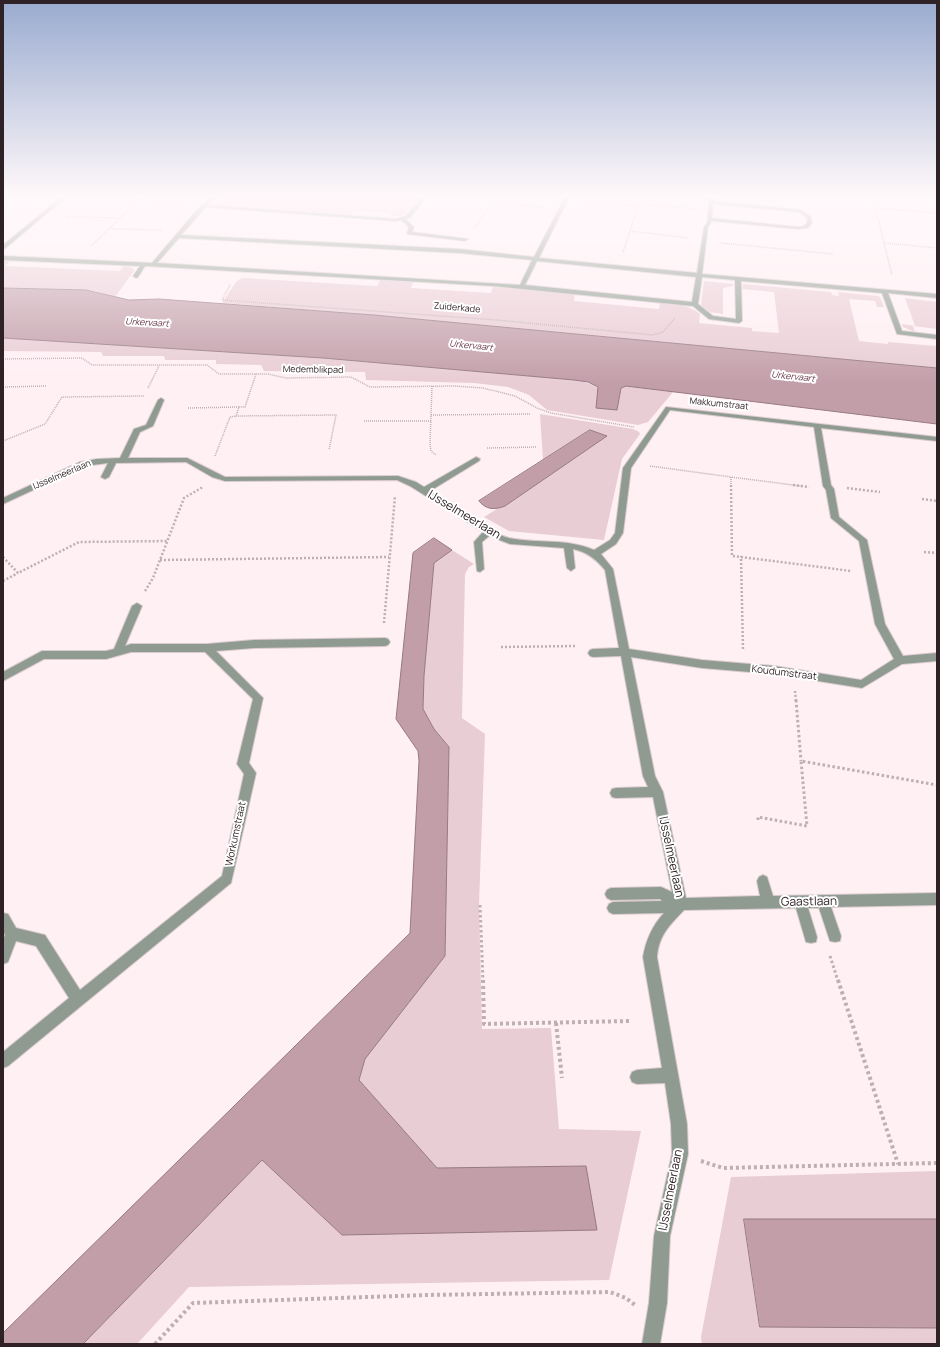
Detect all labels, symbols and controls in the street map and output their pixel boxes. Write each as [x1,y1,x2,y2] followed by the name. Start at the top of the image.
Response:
[433,301,481,315] street label: Zuiderkade
[125,316,169,330] water label: Urkervaart
[449,338,493,354] water label: Urkervaart
[283,364,343,376] street label: Medemblikpad
[771,369,815,385] water label: Urkervaart
[689,396,749,412] street label: Makkumstraat
[31,458,93,492] street label: IJsselmeerlaan
[425,488,503,542] street label: IJsselmeerlaan
[751,663,817,683] street label: Koudumstraat
[223,801,249,867] street label: Workumstraat
[655,815,687,899] street label: IJsselmeerlaan
[781,894,837,910] street label: Gaastlaan
[656,1148,686,1232] street label: IJsselmeerlaan

